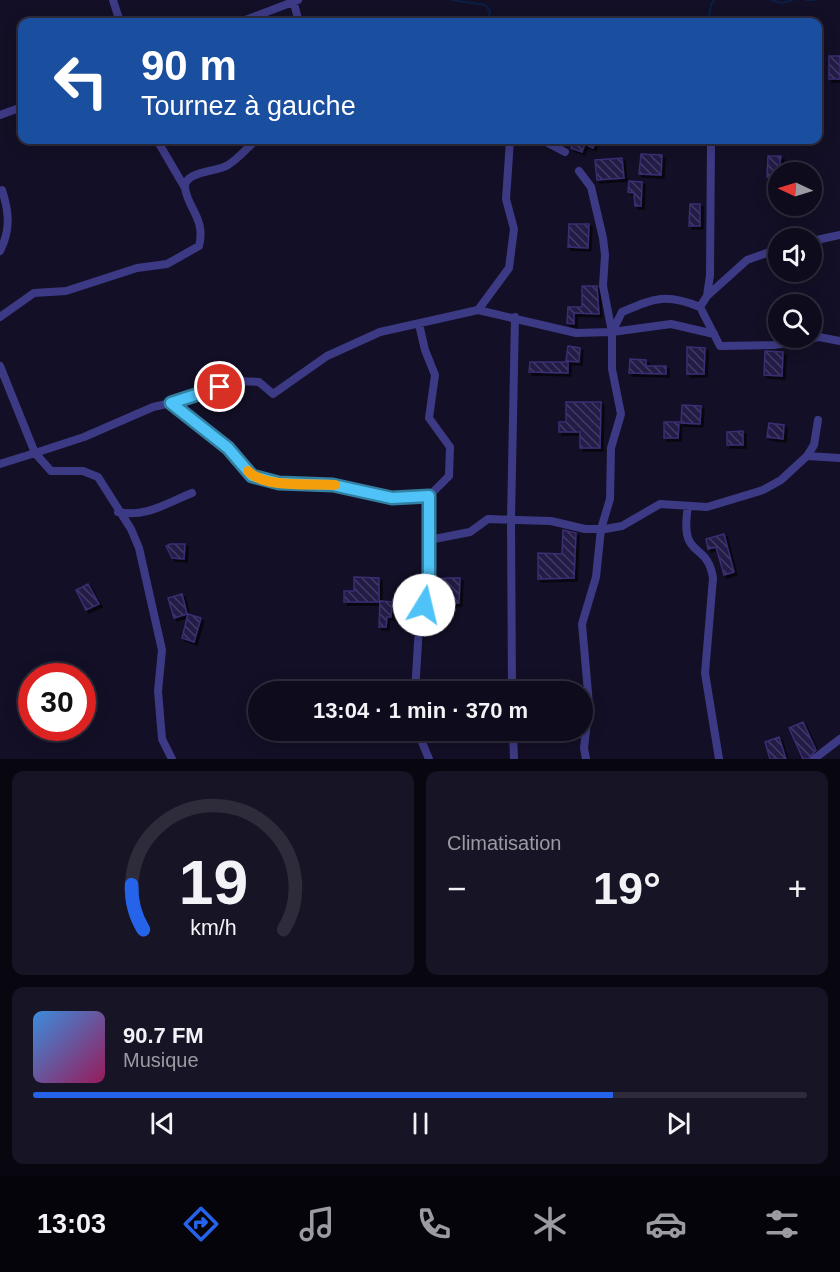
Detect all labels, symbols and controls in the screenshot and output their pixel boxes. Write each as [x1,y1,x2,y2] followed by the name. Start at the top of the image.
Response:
[42,42,120,120] icon: left
[141,42,237,89] text: 90 m
[141,91,356,121] text: Tournez à gauche
[768,162,822,216] north arrow
[768,162,822,348] map controls
[768,228,822,282] button: sound
[768,294,822,348] button: search
[194,361,245,412] pin
[203,370,236,403] icon: arrive
[392,573,456,637] position arrow
[18,663,96,741] speed limit sign: 30
[313,698,528,723] text: 13:04 · 1 min · 370 m
[447,832,561,854] text: Climatisation
[178,848,248,917] text: 19
[593,863,661,914] text: 19°
[447,870,466,907] text: −
[788,870,807,907] text: +
[190,916,236,940] text: km/h
[123,1023,204,1048] text: 90.7 FM
[123,1049,199,1071] text: Musique
[146,1107,179,1140] icon: previous
[404,1107,437,1140] icon: pause
[662,1107,695,1140] icon: next
[180,1203,222,1245] icon: directions
[296,1203,338,1245] icon: music
[413,1203,455,1245] icon: phone
[529,1203,571,1245] icon: climate
[645,1203,687,1245] icon: car
[761,1203,803,1245] icon: filters
[37,1209,106,1239] text: 13:03

